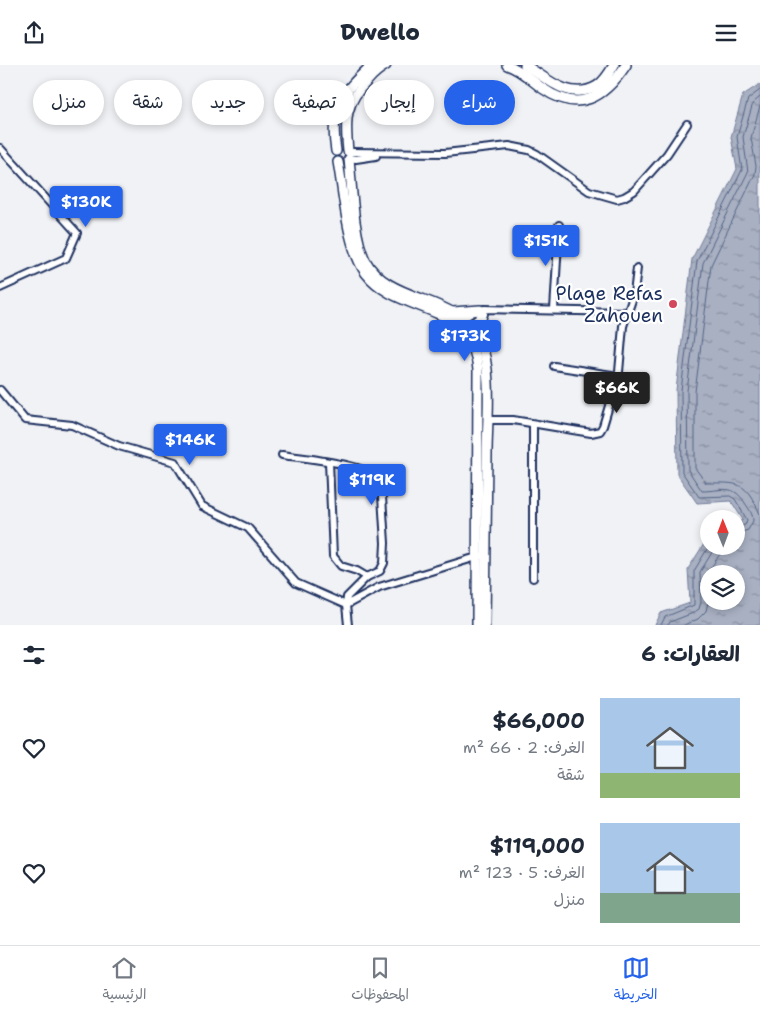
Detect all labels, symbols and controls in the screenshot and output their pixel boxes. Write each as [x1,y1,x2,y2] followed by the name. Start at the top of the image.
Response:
[340,18,420,47] text: Dwello
[20,19,48,47] icon: share
[712,19,740,47] icon: menu
[33,80,104,125] chip: منزل
[114,80,182,125] chip: شقة
[192,80,264,125] chip: جديد
[274,80,354,125] chip: تصفية
[364,80,434,125] chip: إيجار
[444,80,515,125] chip: شراء
[51,185,121,228] pin: $130K
[61,191,111,212] text: $130K
[511,225,581,267] pin: $151K
[523,230,569,251] text: $151K
[556,281,663,328] place label: Plage Refas Zahouen
[667,298,679,310] marker: Plage Refas Zahouen
[430,319,500,362] pin: $173K
[440,325,490,346] text: $173K
[587,371,647,414] pin: $66K
[595,377,639,398] text: $66K
[155,423,225,466] pin: $146K
[165,429,215,450] text: $146K
[337,463,407,506] pin: $119K
[349,469,395,490] text: $119K
[700,510,745,555] north arrow
[700,510,745,610] map controls
[700,565,745,610] button: layers
[641,640,740,668] text: العقارات: 6
[20,641,48,669] icon: filters
[492,707,585,735] text: $66,000
[640,718,700,778] icon: home
[20,734,48,762] icon: heart
[463,737,585,758] text: الغرف: 2 · 66 m²
[557,764,585,785] text: شقة
[490,832,585,860] text: $119,000
[640,843,700,903] icon: home
[20,859,48,887] icon: heart
[459,862,585,883] text: الغرف: 5 · 123 m²
[553,889,585,910] text: منزل
[102,954,146,1007] tab: الرئيسية
[351,954,409,1007] tab: المحفوظات
[614,954,658,1007] tab: الخريطة

